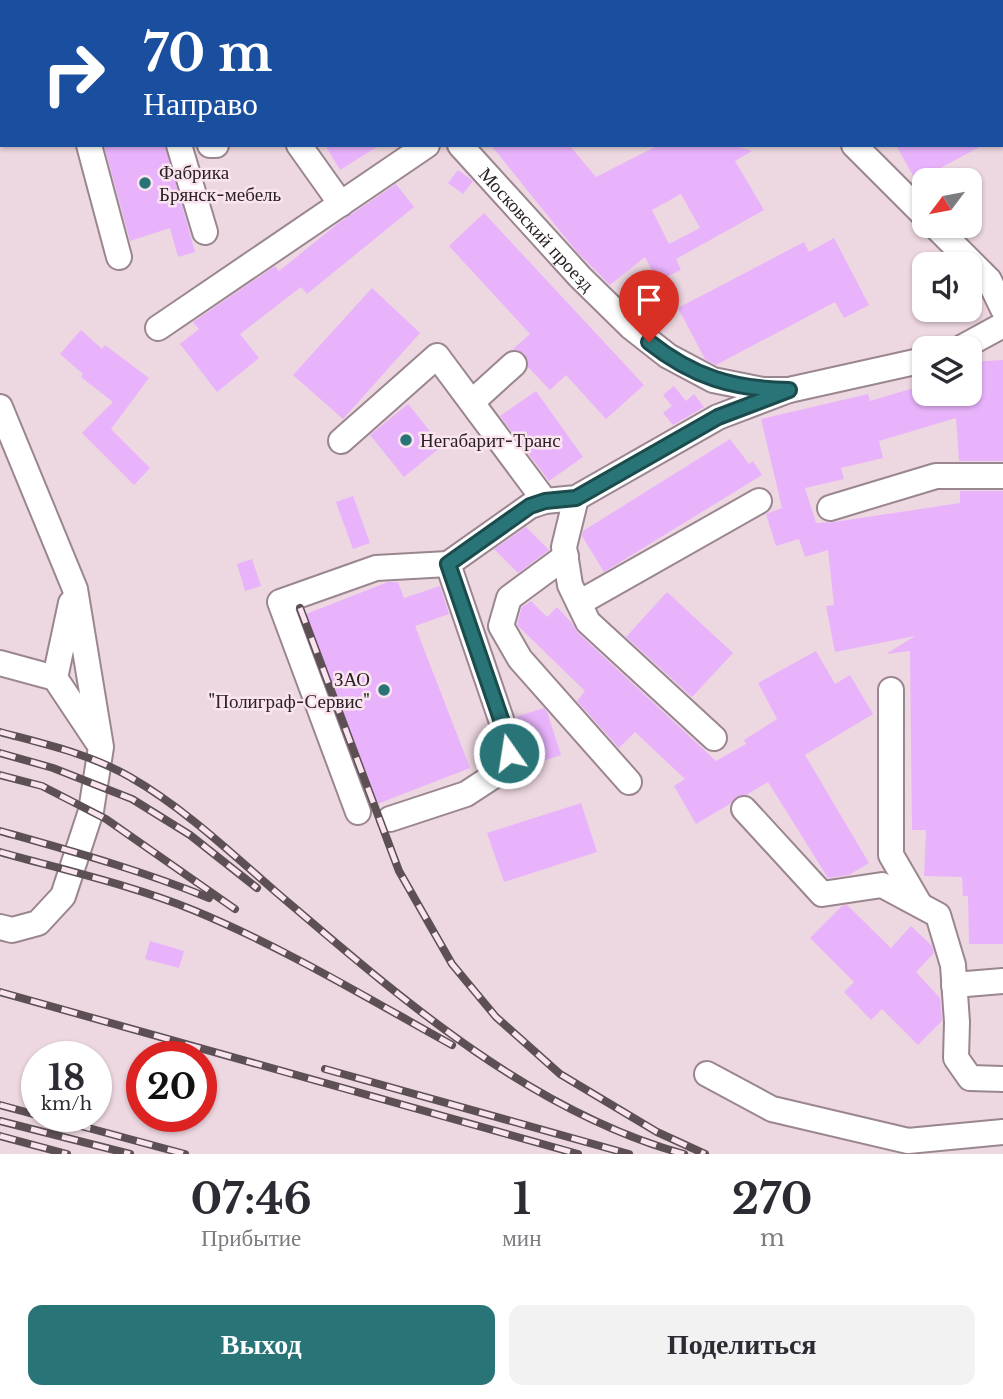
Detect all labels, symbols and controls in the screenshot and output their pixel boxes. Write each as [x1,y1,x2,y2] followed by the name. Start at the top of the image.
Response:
[143,23,273,84] text: 70 m
[28,28,119,119] icon: right
[143,84,258,124] text: Направо
[159,161,282,206] place label: Фабрика Брянск-мебель
[474,162,599,296] street label: Московский проезд
[912,168,982,238] north arrow
[912,168,982,406] map controls
[137,175,153,191] marker: Фабрика Брянск-мебель
[912,252,982,322] button: sound
[619,270,679,342] pin
[630,281,668,319] icon: arrive
[912,336,982,406] button: layers
[420,429,561,452] place label: Негабарит-Транс
[398,432,414,448] marker: Негабарит-Транс
[208,668,370,713] place label: ЗАО "Полиграф-Сервис"
[376,682,392,698] marker: ЗАО "Полиграф-Сервис"
[472,716,546,790] position arrow
[126,1041,217,1132] speed limit sign: 20
[48,1056,85,1099] text: 18
[41,1093,92,1115] text: km/h
[190,1173,312,1225] text: 07:46
[513,1173,531,1225] text: 1
[732,1173,813,1225] text: 270
[201,1224,301,1252] text: Прибытие
[502,1224,541,1252] text: мин
[760,1224,785,1252] text: m
[28,1305,495,1385] button: Выход
[509,1305,975,1385] button: Поделиться

